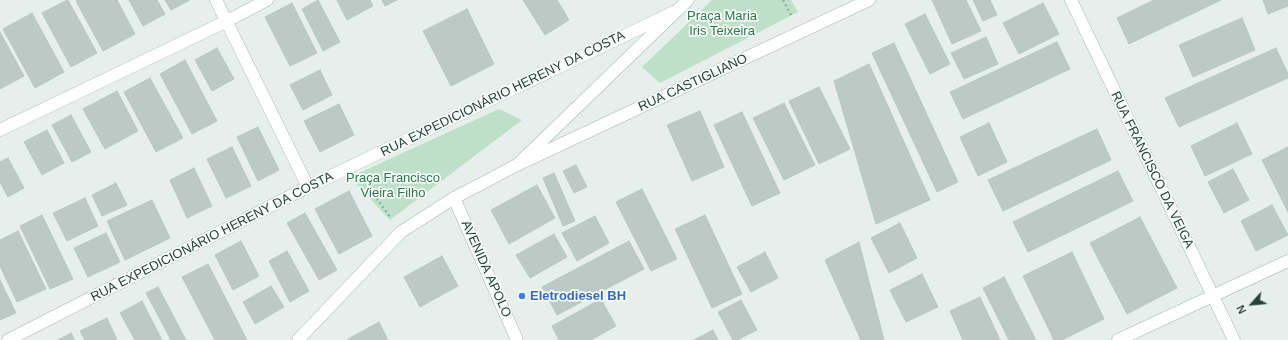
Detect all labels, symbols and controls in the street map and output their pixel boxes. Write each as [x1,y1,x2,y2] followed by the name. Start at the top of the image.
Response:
[687,8,757,39] park label: Praça Maria Iris Teixeira
[378,28,628,160] street label: RUA EXPEDICIONÁRIO HERENY DA COSTA
[636,51,750,115] street label: RUA CASTIGLIANO
[1107,89,1197,251] street label: RUA FRANCISCO DA VEIGA
[88,169,336,305] street label: RUA EXPEDICIONÁRIO HERENY DA COSTA
[346,170,440,201] park label: Praça Francisco Vieira Filho
[458,218,514,320] street label: AVENIDA APOLO
[1232,284,1272,324] north arrow
[530,288,626,304] place label: Eletrodiesel BH
[517,291,527,301] marker: Eletrodiesel BH
[1234,303,1248,316] text: N

